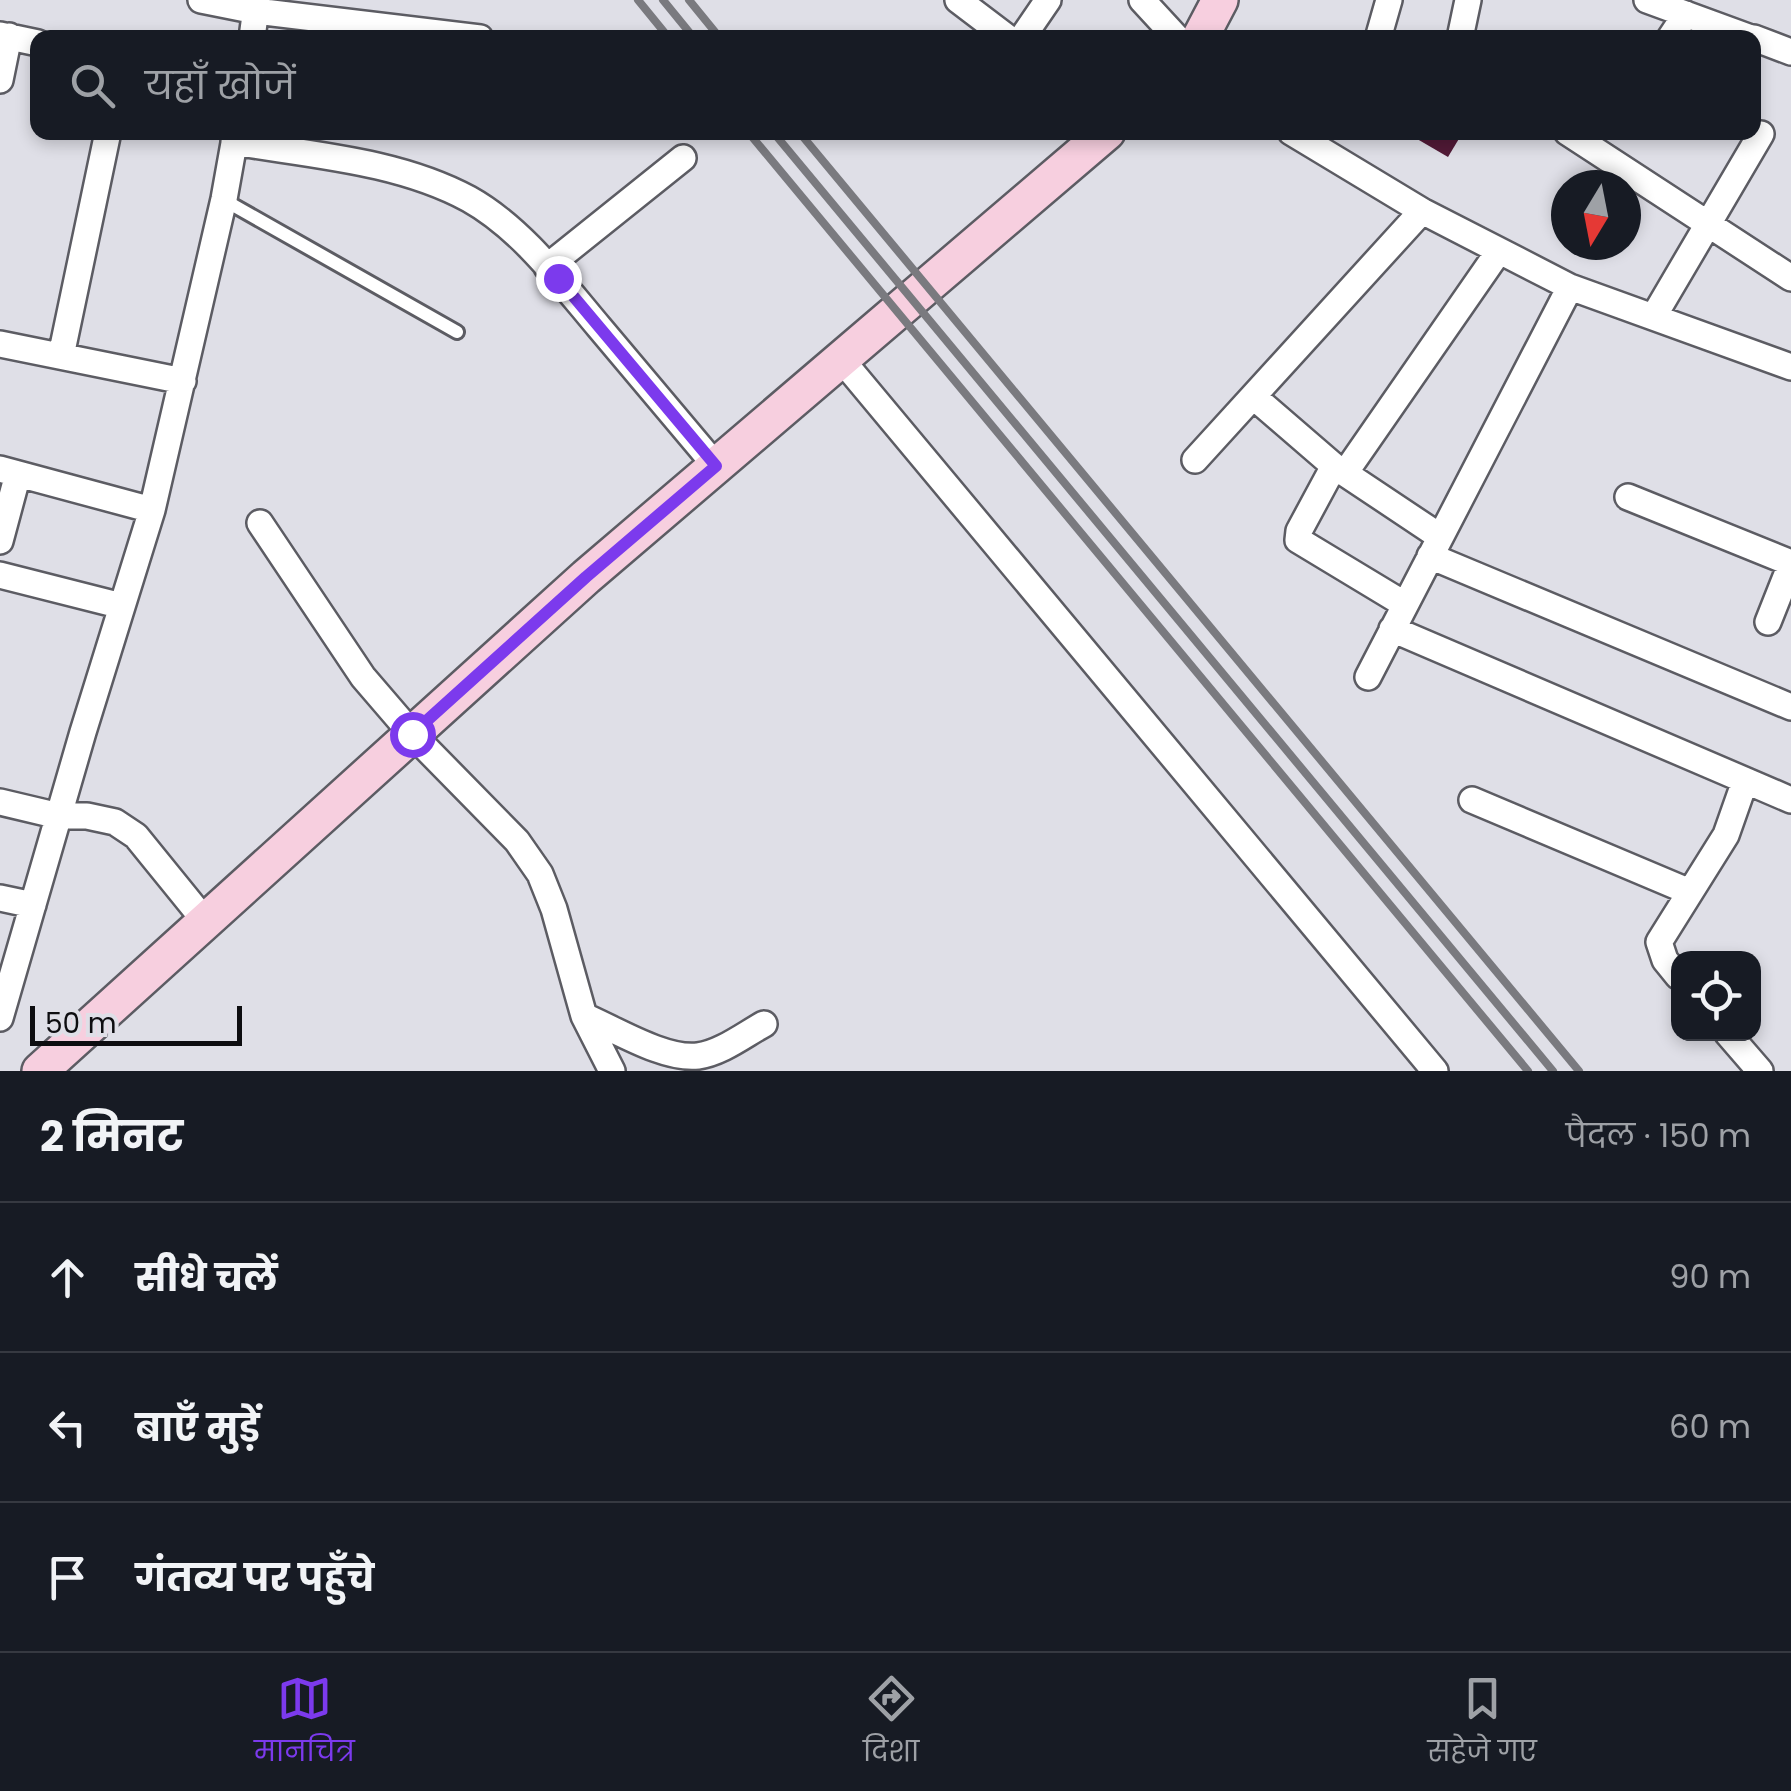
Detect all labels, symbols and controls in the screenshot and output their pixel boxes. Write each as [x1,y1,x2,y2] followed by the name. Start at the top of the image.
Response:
[30,30,1761,140] search box
[65,58,120,113] icon: search
[145,59,295,112] text: यहाँ खोजें
[1551,170,1641,260] north arrow
[536,256,582,302] route end
[390,712,436,758] route start
[1671,951,1761,1041] map controls
[1671,951,1761,1041] button: locate
[30,1001,242,1046] scale bar
[45,1004,116,1043] text: 50 m
[40,1107,183,1166] text: 2 मिनट
[1566,1113,1751,1158] text: पैदल · 150 m
[40,1250,95,1305] icon: ahead
[135,1251,278,1304] text: सीधे चलें
[1669,1254,1751,1299] text: 90 m
[40,1400,95,1455] icon: left
[135,1401,260,1454] text: बाएँ मुड़ें
[1669,1404,1751,1449] text: 60 m
[40,1550,95,1605] icon: arrive
[135,1551,374,1604] text: गंतव्य पर पहुँचे
[254,1671,355,1773] tab: मानचित्र
[863,1671,919,1773] tab: दिशा
[1427,1671,1537,1773] tab: सहेजे गए

